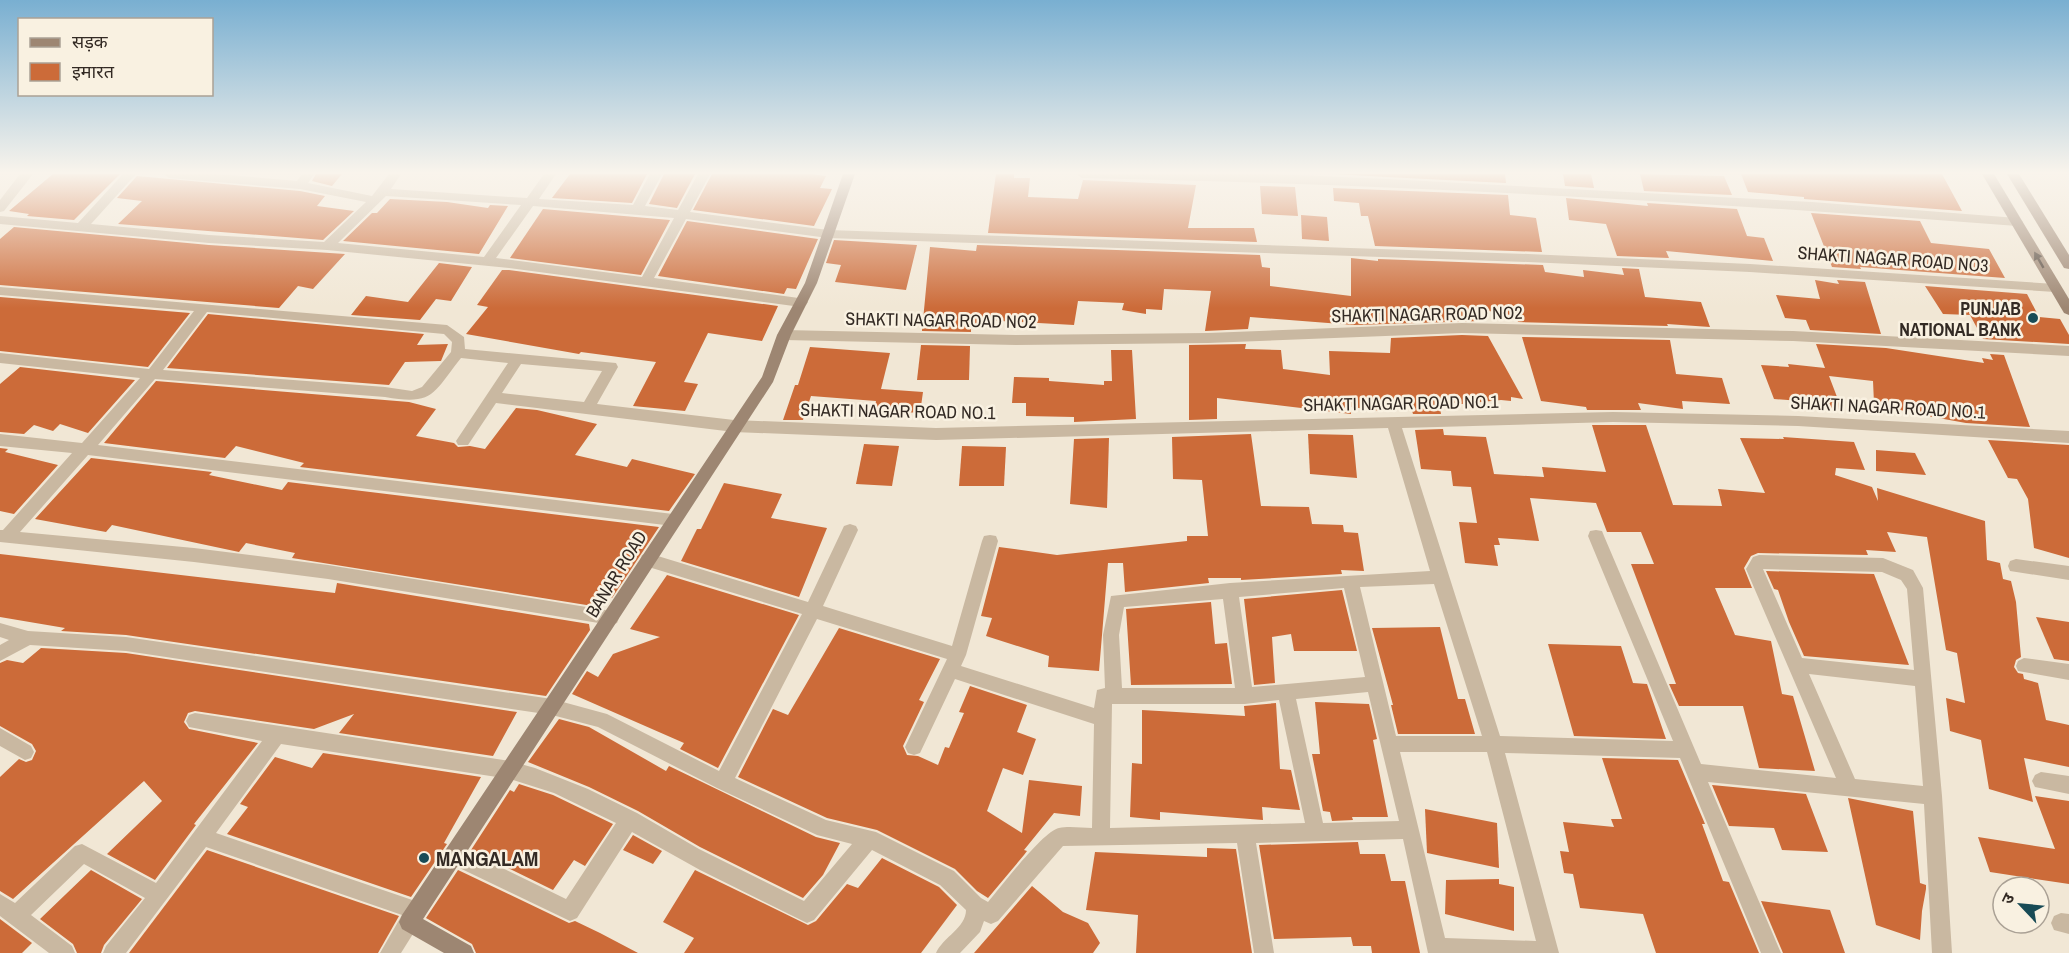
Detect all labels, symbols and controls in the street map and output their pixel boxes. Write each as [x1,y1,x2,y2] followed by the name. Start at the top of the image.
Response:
[18,18,213,96] legend
[72,29,109,54] text: सड़क
[72,59,115,84] text: इमारत
[1797,240,1989,278] street label: SHAKTI NAGAR ROAD NO3
[2034,251,2044,268] one-way arrow
[1899,296,2021,342] place label: PUNJAB NATIONAL BANK
[1331,300,1523,328] street label: SHAKTI NAGAR ROAD NO2
[845,306,1037,334] street label: SHAKTI NAGAR ROAD NO2
[2026,311,2040,325] marker: PUNJAB NATIONAL BANK
[1303,389,1500,417] street label: SHAKTI NAGAR ROAD NO.1
[1790,389,1987,425] street label: SHAKTI NAGAR ROAD NO.1
[800,397,997,425] street label: SHAKTI NAGAR ROAD NO.1
[580,526,652,622] street label: BANAR ROAD
[436,844,538,873] place label: MANGALAM
[417,851,431,865] marker: MANGALAM
[1991,875,2051,935] north arrow
[1996,889,2020,907] text: उ

